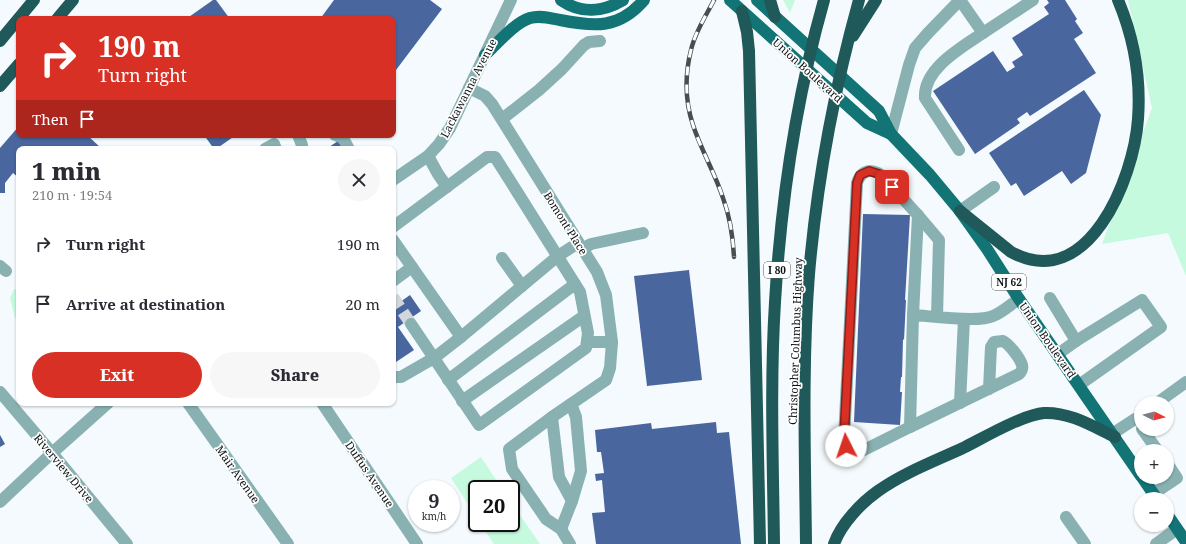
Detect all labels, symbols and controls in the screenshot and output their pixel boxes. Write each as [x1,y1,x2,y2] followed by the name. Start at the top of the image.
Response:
[98,27,180,65] text: 190 m
[32,32,84,84] icon: right
[770,35,846,106] street label: Union Boulevard
[437,36,500,140] street label: Lackawanna Avenue
[98,63,187,87] text: Turn right
[76,108,98,130] icon: arrive
[32,109,68,129] text: Then
[32,154,101,187] text: 1 min
[338,159,380,201] button: close
[875,170,909,204] pin
[881,176,903,198] icon: arrive
[32,186,112,204] text: 210 m · 19:54
[541,189,591,257] street label: Bomont Place
[32,233,54,255] icon: right
[66,234,145,254] text: Turn right
[337,234,380,254] text: 190 m
[785,256,805,425] street label: Christopher Columbus Highway
[764,262,790,278] road number: I 80
[992,274,1026,290] road number: NJ 62
[32,293,54,315] icon: arrive
[66,294,225,314] text: Arrive at destination
[345,294,380,314] text: 20 m
[1016,299,1080,381] street label: Union Boulevard
[32,352,202,398] button: Exit
[210,352,380,398] button: Share
[1134,396,1174,436] north arrow
[1134,396,1174,532] map controls
[825,425,867,467] position arrow
[31,431,97,506] street label: Riverview Drive
[342,438,398,510] street label: Duffus Avenue
[213,442,264,506] street label: Mair Avenue
[1134,444,1174,484] button: +
[468,480,520,532] speed limit sign: 20
[428,487,440,514] text: 9
[1134,492,1174,532] button: −
[422,509,446,523] text: km/h

